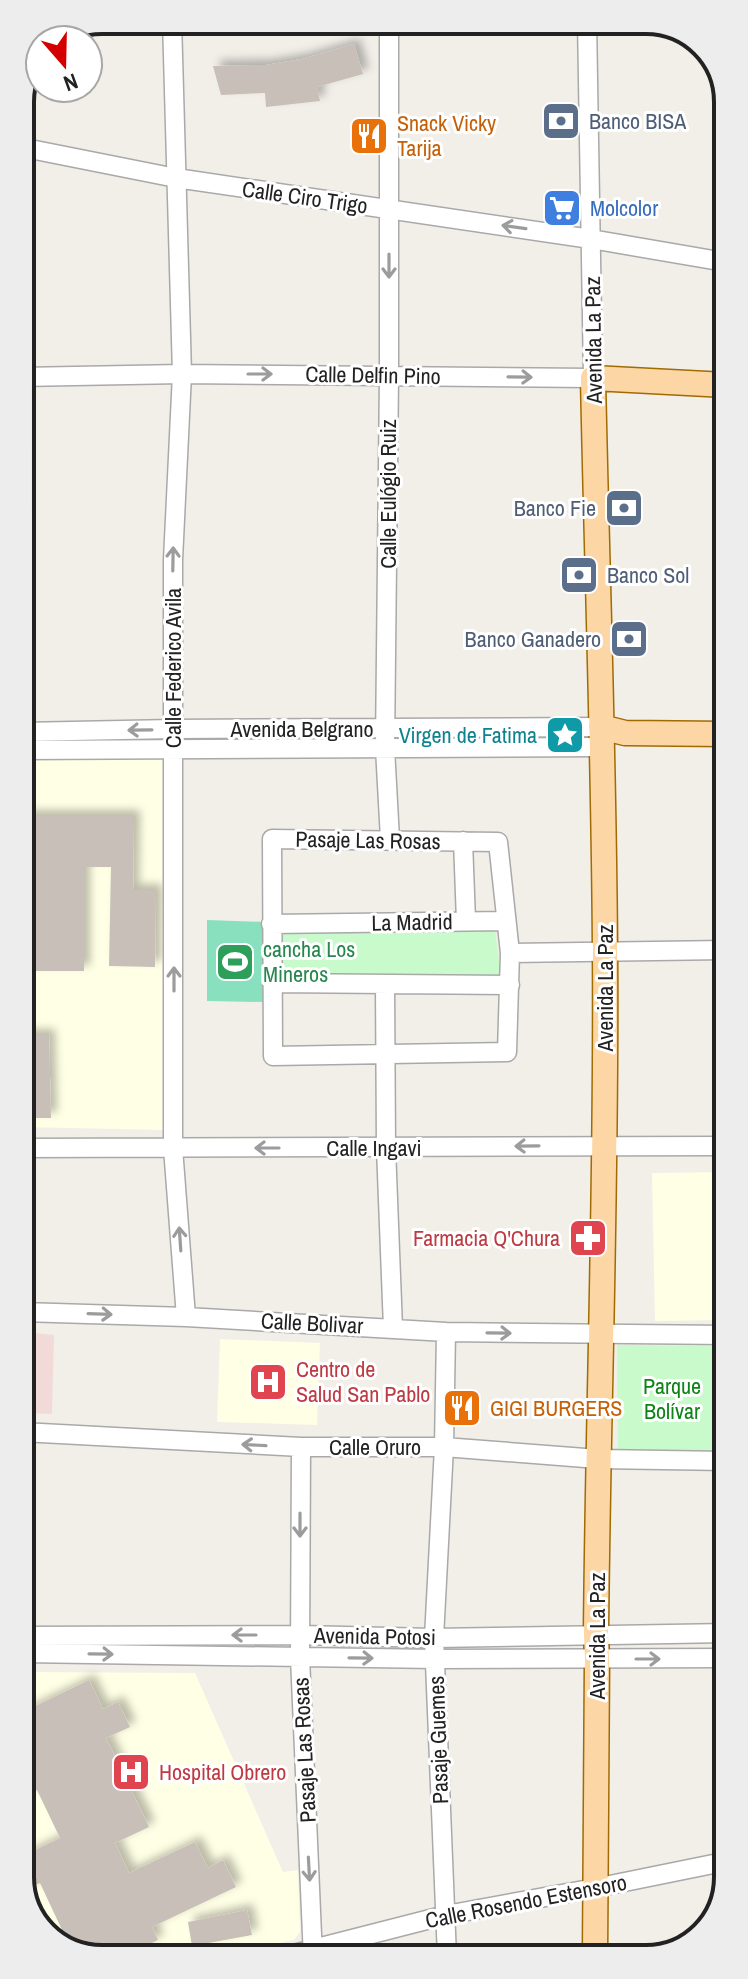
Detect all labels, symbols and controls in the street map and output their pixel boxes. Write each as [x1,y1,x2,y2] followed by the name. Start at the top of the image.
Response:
[24,24,104,104] north arrow
[60,66,82,99] text: N
[540,100,582,142] bank icon: Banco BISA
[589,106,687,136] place label: Banco BISA
[397,108,496,163] place label: Snack Vicky Tarija
[348,115,390,157] restaurant icon: Snack Vicky Tarija
[240,173,370,221] street label: Calle Ciro Trigo
[541,187,583,229] supermarket icon: Molcolor
[590,193,658,223] place label: Molcolor
[502,219,527,234] one-way arrow
[381,252,397,279] one-way arrow
[577,276,609,405] street label: Avenida La Paz
[305,359,441,391] street label: Calle Delfin Pino
[246,366,273,382] one-way arrow
[506,369,533,384] one-way arrow
[373,419,403,569] street label: Calle Eulógio Ruiz
[603,487,645,529] bank icon: Banco Fie
[514,493,596,523] place label: Banco Fie
[165,546,181,573] one-way arrow
[558,554,600,596] bank icon: Banco Sol
[607,560,689,590] place label: Banco Sol
[158,588,188,748] street label: Calle Federico Avila
[608,618,650,660] bank icon: Banco Ganadero
[465,624,601,654] place label: Banco Ganadero
[229,714,374,744] street label: Avenida Belgrano
[544,714,586,756] place icon: Virgen de Fatima
[399,720,537,750] place label: Virgen de Fatima
[127,722,154,737] one-way arrow
[295,824,441,856] street label: Pasaje Las Rosas
[371,906,453,938] street label: La Madrid
[590,924,620,1053] street label: Avenida La Paz
[263,934,355,989] place label: cancha Los Mineros
[214,941,256,983] sports icon: cancha Los Mineros
[166,966,182,993] one-way arrow
[326,1133,422,1163] street label: Calle Ingavi
[514,1139,541,1154] one-way arrow
[254,1140,281,1156] one-way arrow
[567,1217,609,1259] pharmacy icon: Farmacia Q'Chura
[413,1223,560,1253] place label: Farmacia Q'Chura
[172,1226,187,1253] one-way arrow
[260,1305,364,1341] street label: Calle Bolivar
[86,1307,113,1322] one-way arrow
[485,1325,512,1341] one-way arrow
[296,1354,430,1409] place label: Centro de Salud San Pablo
[247,1361,289,1403] hospital icon: Centro de Salud San Pablo
[643,1371,701,1426] park label: Parque Bolívar
[441,1387,483,1429] restaurant icon: GIGI BURGERS
[490,1393,622,1423] place label: GIGI BURGERS
[329,1432,421,1462] street label: Calle Oruro
[241,1437,268,1452] one-way arrow
[292,1511,308,1538] one-way arrow
[582,1572,612,1701] street label: Avenida La Paz
[313,1620,436,1652] street label: Avenida Potosi
[231,1627,258,1643] one-way arrow
[87,1646,114,1662] one-way arrow
[347,1650,374,1665] one-way arrow
[634,1651,661,1666] one-way arrow
[421,1675,455,1805] street label: Pasaje Guemes
[285,1677,323,1823] street label: Pasaje Las Rosas
[110,1751,152,1793] hospital icon: Hospital Obrero
[159,1757,286,1787] place label: Hospital Obrero
[302,1855,317,1882] one-way arrow
[423,1867,629,1935] street label: Calle Rosendo Estensoro

